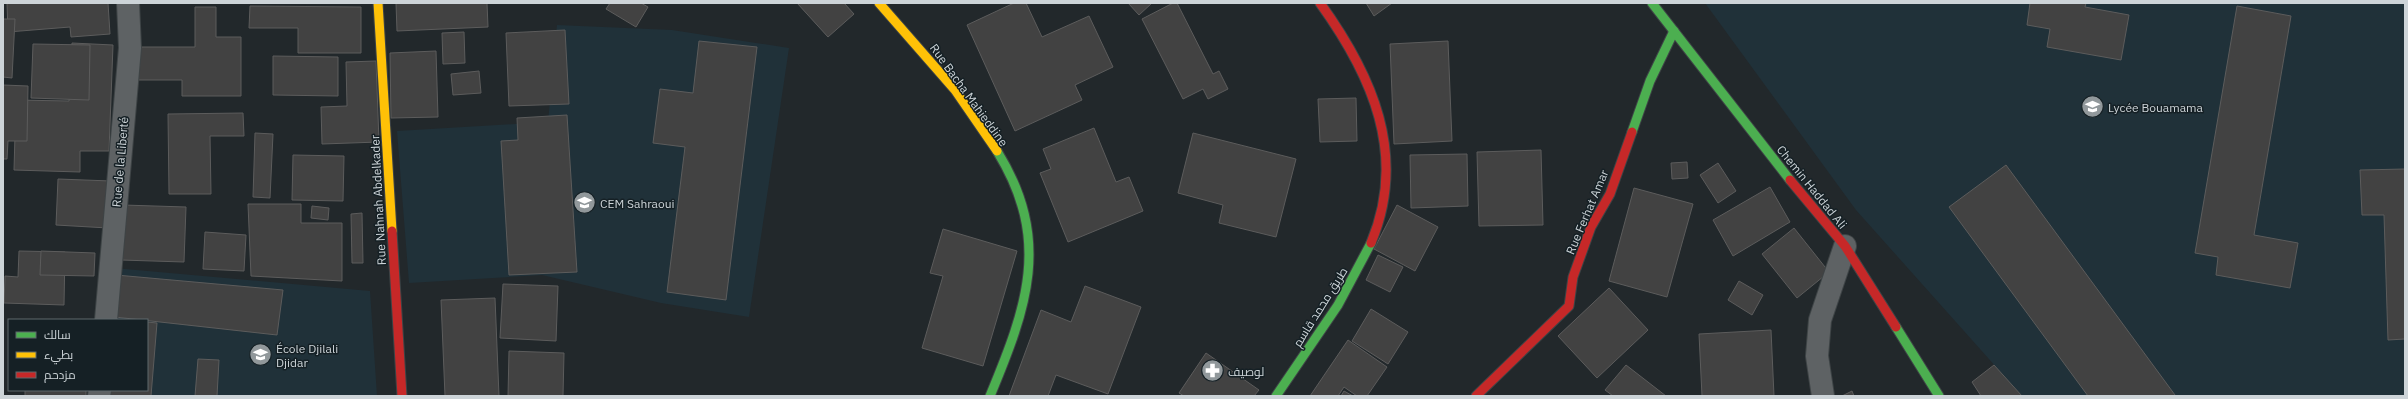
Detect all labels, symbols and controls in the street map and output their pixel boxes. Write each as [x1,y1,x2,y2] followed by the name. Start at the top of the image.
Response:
[927,41,1011,150] street label: Rue Bacha Mahieddine
[2080,94,2106,120] school or university icon: Lycée Bouamama
[2108,100,2204,115] place label: Lycée Bouamama
[109,116,131,208] street label: Rue de la Liberté
[367,134,389,266] street label: Rue Nahnah Abdelkader
[1774,142,1850,232] street label: Chemin Haddad Ali
[1562,167,1612,257] street label: Rue Ferhat Amar
[572,190,598,216] school or university icon: CEM Sahraoui
[600,196,675,211] place label: CEM Sahraoui
[1289,264,1351,350] street label: طريق محمد قاسم
[8,319,148,391] legend
[44,327,71,342] text: سالك
[276,341,338,370] place label: École Djilali Djidar
[248,342,274,368] school or university icon: École Djilali Djidar
[44,347,73,365] text: بطيء
[1200,358,1226,384] pharmacy icon: لوصيف
[1228,364,1264,379] place label: لوصيف
[44,367,76,383] text: مزدحم

